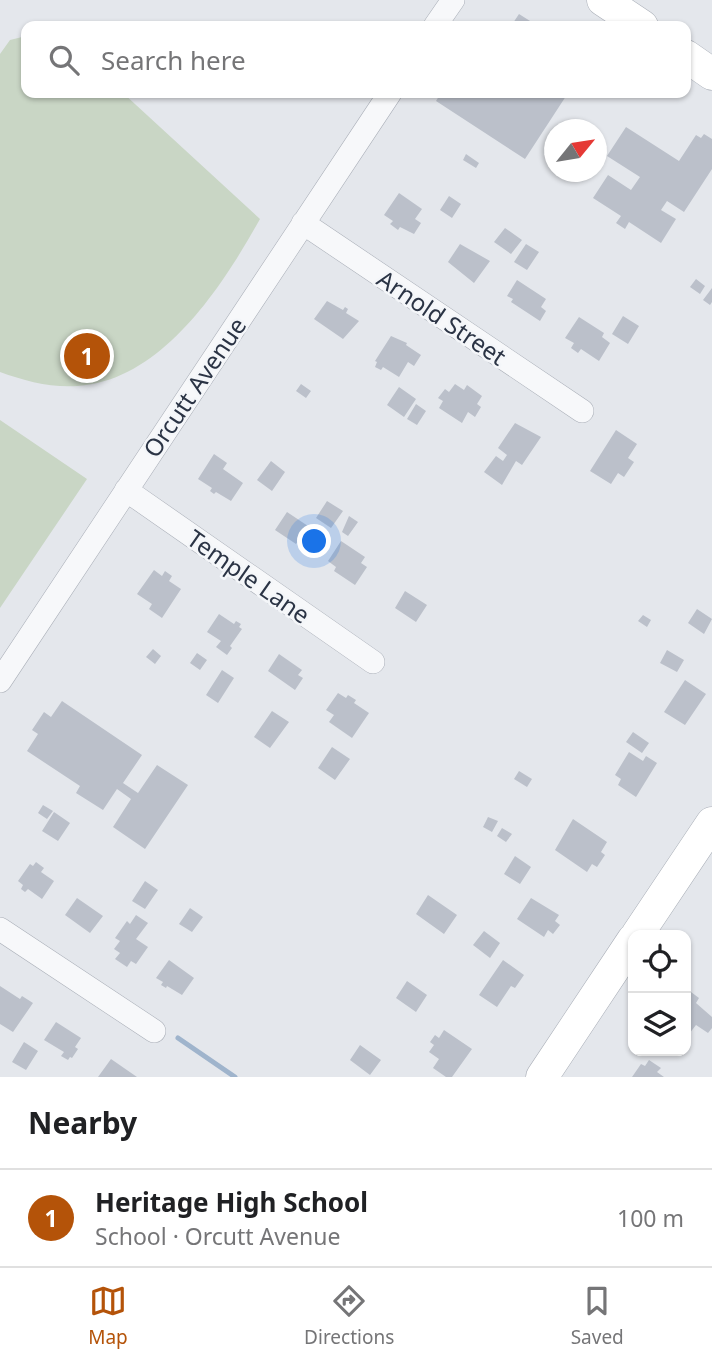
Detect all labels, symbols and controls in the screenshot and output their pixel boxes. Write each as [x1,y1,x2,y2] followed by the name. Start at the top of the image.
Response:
[21,21,691,98] search box
[45,41,83,79] icon: search
[101,42,246,78] text: Search here
[544,119,607,182] north arrow
[371,262,513,372] street label: Arnold Street
[135,310,253,464] street label: Orcutt Avenue
[64,330,110,382] pin: 1
[181,522,317,630] street label: Temple Lane
[297,524,331,558] your location
[628,930,691,1056] map controls
[628,930,691,993] button: locate
[628,993,691,1056] button: layers
[28,1102,137,1143] text: Nearby
[95,1184,368,1220] text: Heritage High School
[44,1202,58,1234] text: 1
[617,1202,684,1234] text: 100 m
[95,1220,340,1252] text: School · Orcutt Avenue
[88,1282,128,1350] tab: Map
[304,1282,394,1350] tab: Directions
[571,1282,624,1350] tab: Saved

